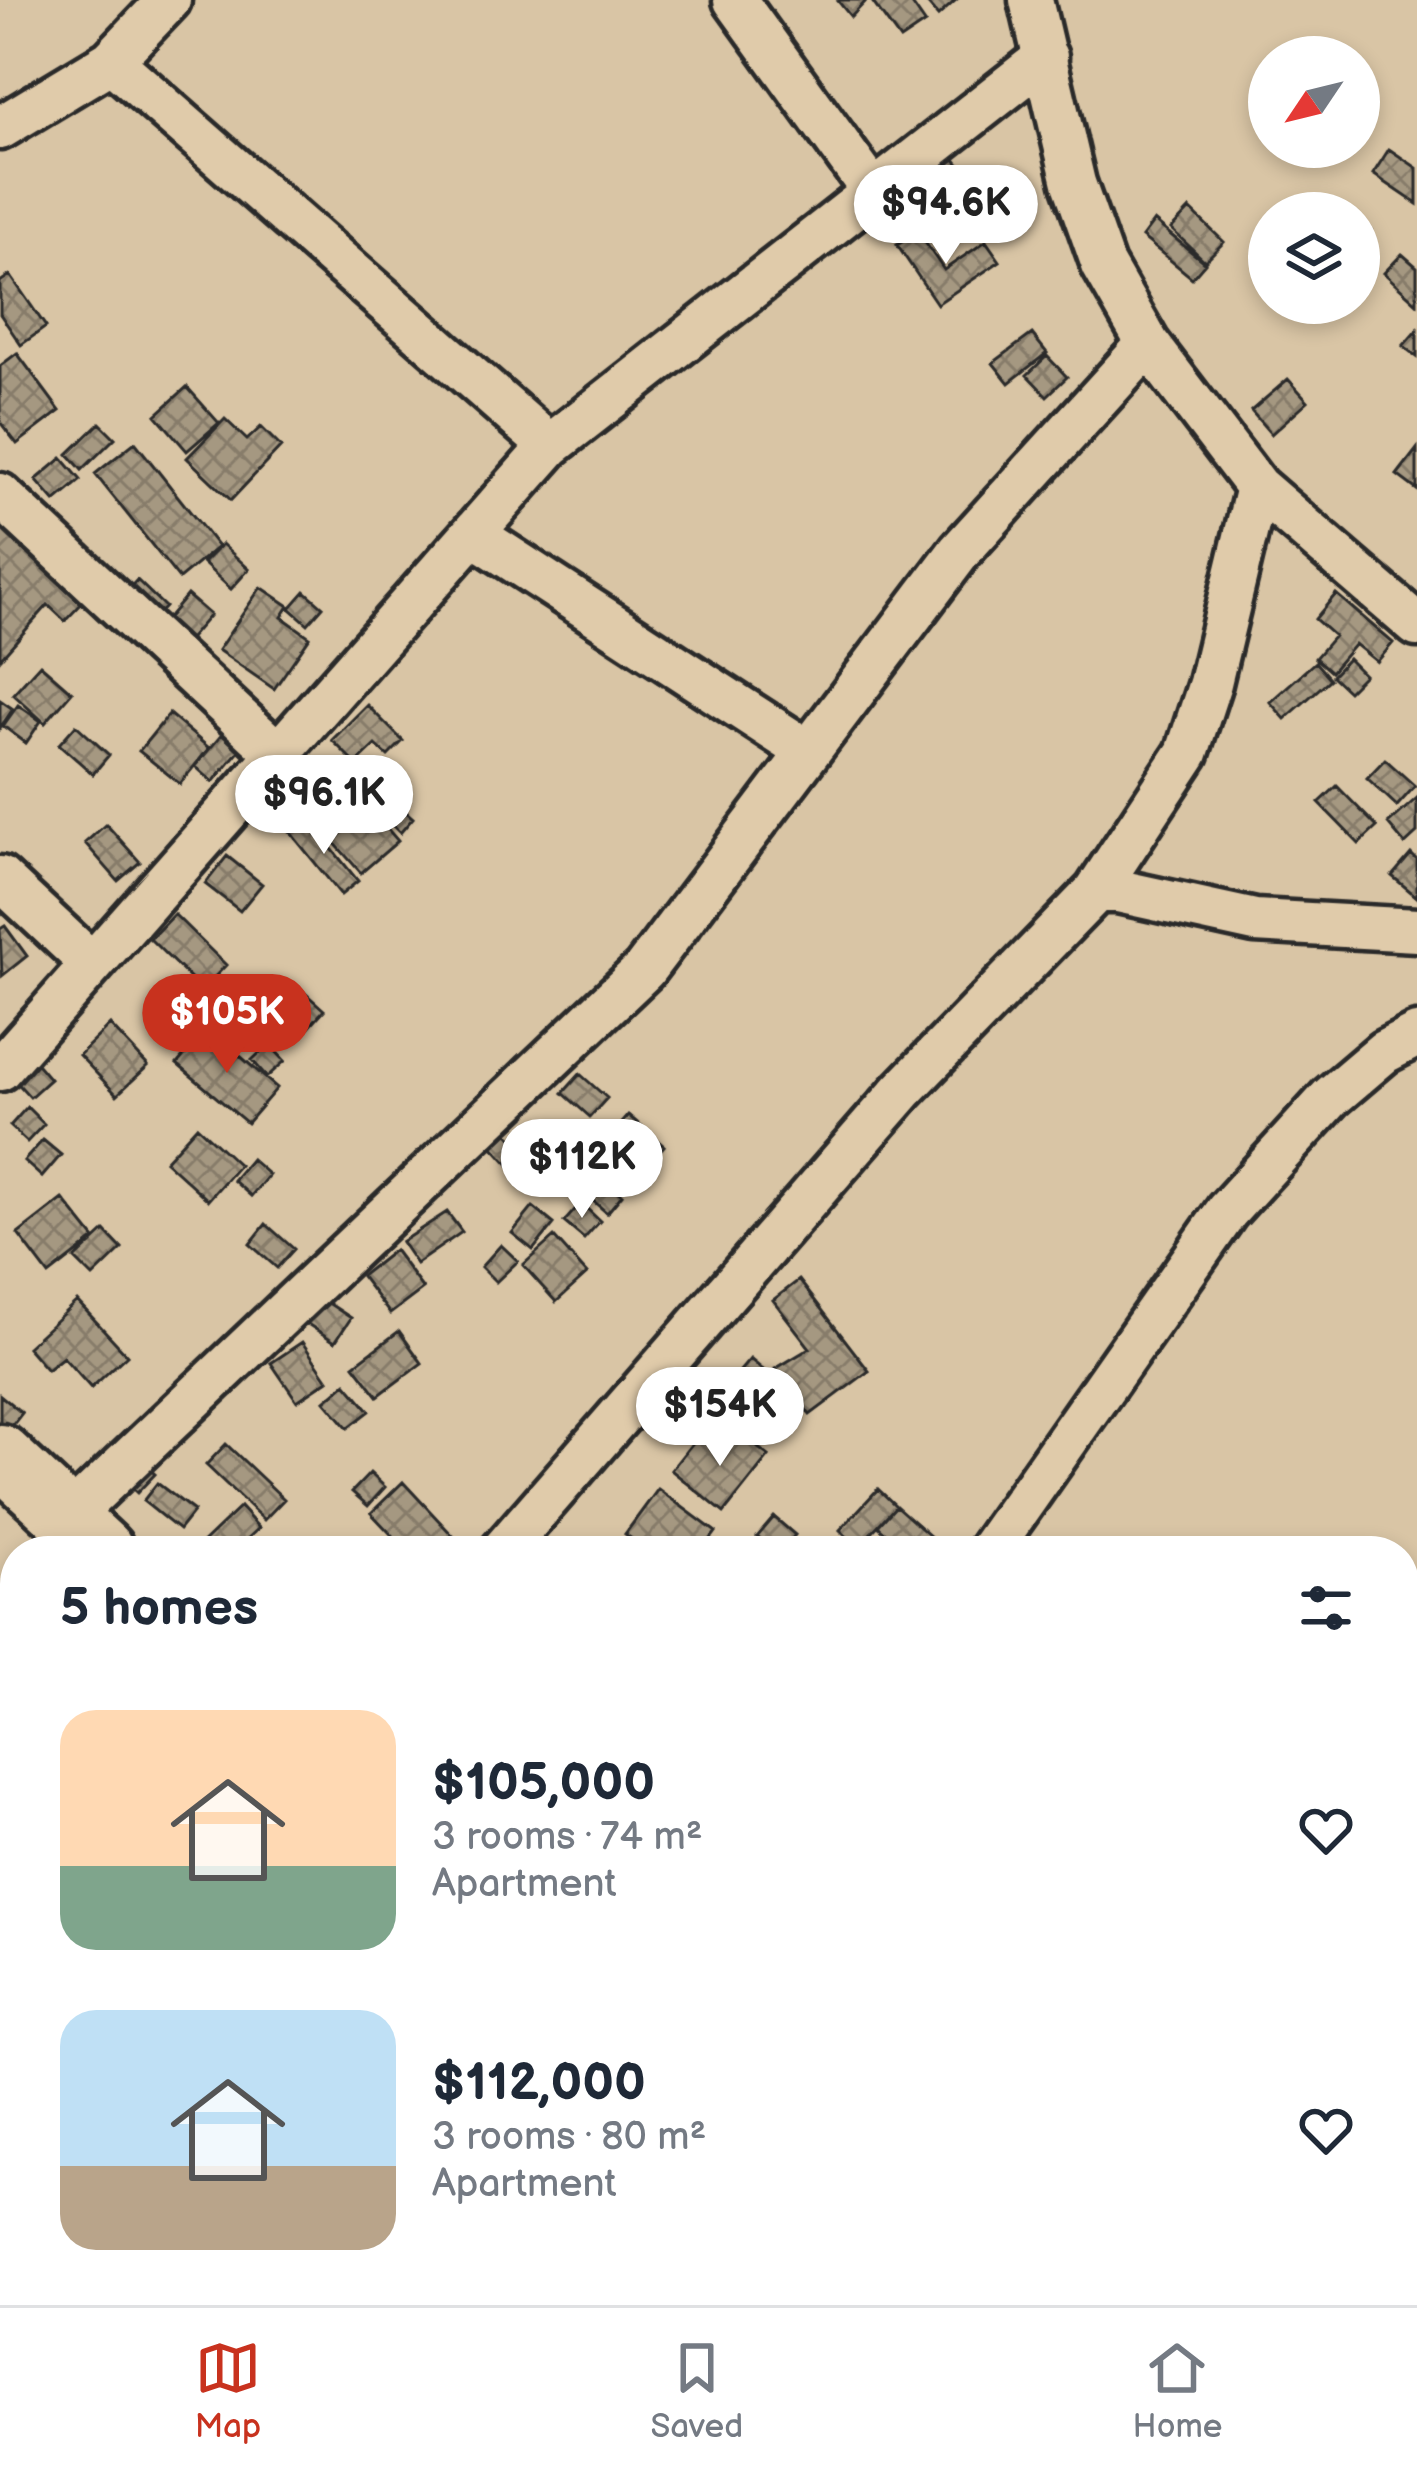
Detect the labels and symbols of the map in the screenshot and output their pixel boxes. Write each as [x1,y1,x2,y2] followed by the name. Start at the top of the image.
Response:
[1248,36,1380,168] north arrow
[848,165,1044,267] pin: $94.6K
[226,755,422,857] pin: $96.1K
[143,974,311,1076] pin: $105K
[498,1119,666,1221] pin: $112K
[636,1367,804,1469] pin: $154K

